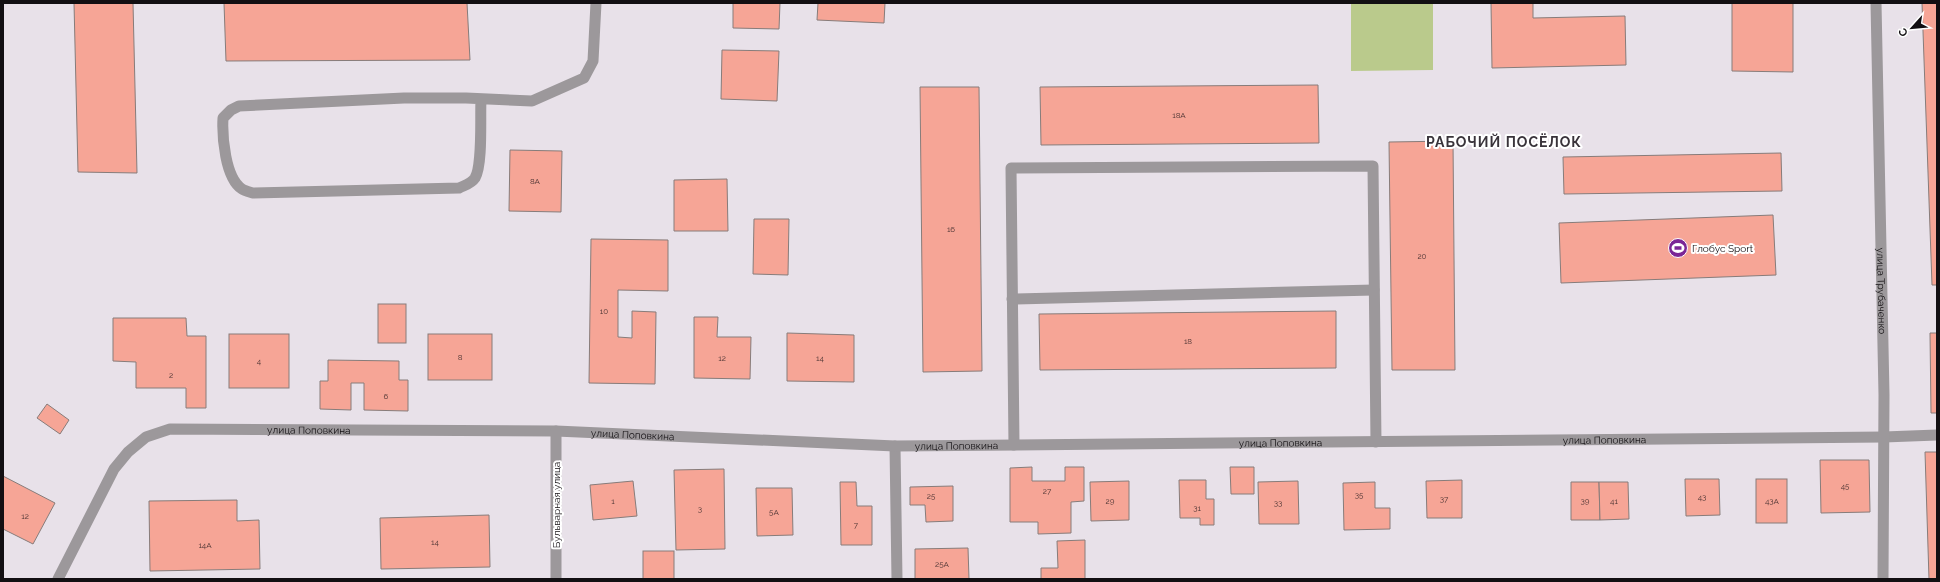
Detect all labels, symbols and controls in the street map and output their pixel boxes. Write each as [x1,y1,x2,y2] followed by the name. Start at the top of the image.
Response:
[1892,8,1932,48] north arrow
[1896,26,1911,39] text: С
[1172,110,1186,120] house number: 18А
[1426,133,1582,150] district label: РАБОЧИЙ ПОСЁЛОК
[530,176,541,186] house number: 8А
[947,224,955,234] house number: 16
[1667,237,1689,259] sports icon: Глобус Sport
[1692,243,1754,254] place label: Глобус Sport
[1875,248,1888,334] street label: улица Трубаченко
[1417,251,1427,261] house number: 20
[600,306,608,316] house number: 10
[1184,336,1192,346] house number: 18
[458,352,463,362] house number: 8
[718,353,726,363] house number: 12
[816,353,825,363] house number: 14
[257,356,262,366] house number: 4
[169,370,173,380] house number: 2
[384,391,389,401] house number: 6
[267,424,351,435] street label: улица Поповкина
[591,427,675,442] street label: улица Поповкина
[1563,434,1646,445] street label: улица Поповкина
[1239,437,1322,448] street label: улица Поповкина
[915,440,998,451] street label: улица Поповкина
[551,462,562,548] street label: Бульварная улица
[1841,481,1850,491] house number: 45
[1043,486,1052,496] house number: 27
[1355,490,1364,500] house number: 35
[927,491,936,501] house number: 25
[1698,492,1706,502] house number: 43
[1440,494,1449,504] house number: 37
[611,496,615,506] house number: 1
[1106,496,1115,506] house number: 29
[1581,496,1590,506] house number: 39
[1610,496,1618,506] house number: 41
[1765,496,1780,506] house number: 43А
[1274,498,1282,508] house number: 33
[1193,503,1201,513] house number: 31
[698,504,702,514] house number: 3
[769,507,779,517] house number: 5А
[21,511,29,521] house number: 12
[854,520,859,530] house number: 7
[431,537,440,547] house number: 14
[198,540,212,550] house number: 14А
[935,559,950,569] house number: 25А

